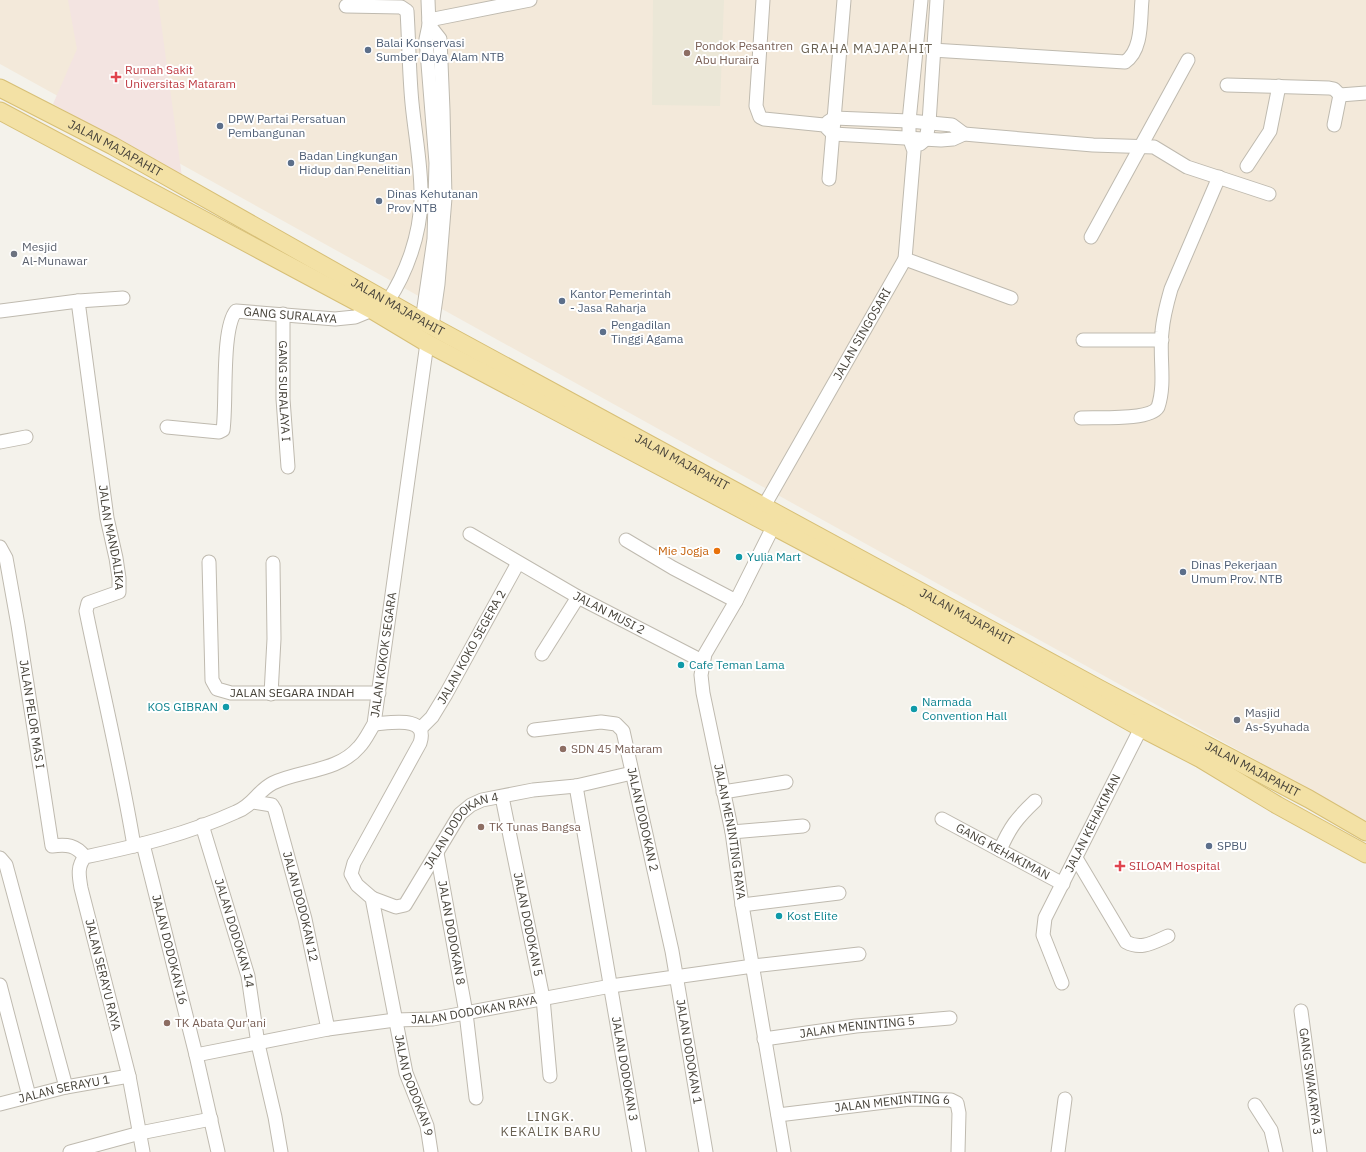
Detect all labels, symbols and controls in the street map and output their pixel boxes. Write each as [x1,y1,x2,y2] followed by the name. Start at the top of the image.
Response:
[376,35,505,64] place label: Balai Konservasi Sumber Daya Alam NTB
[695,38,793,67] place label: Pondok Pesantren Abu Huraira
[801,40,933,57] district label: GRAHA MAJAPAHIT
[363,45,373,55] marker: Balai Konservasi Sumber Daya Alam NTB
[682,48,692,58] marker: Pondok Pesantren Abu Huraira
[125,62,236,91] place label: Rumah Sakit Universitas Mataram
[110,71,122,83] marker: Rumah Sakit Universitas Mataram
[228,111,346,140] place label: DPW Partai Persatuan Pembangunan
[66,116,165,179] street label: JALAN MAJAPAHIT
[215,121,225,131] marker: DPW Partai Persatuan Pembangunan
[299,148,411,177] place label: Badan Lingkungan Hidup dan Penelitian
[286,158,296,168] marker: Badan Lingkungan Hidup dan Penelitian
[387,186,478,215] place label: Dinas Kehutanan Prov NTB
[374,196,384,206] marker: Dinas Kehutanan Prov NTB
[22,239,88,268] place label: Mesjid Al-Munawar
[9,249,19,259] marker: Mesjid Al-Munawar
[348,274,447,339] street label: JALAN MAJAPAHIT
[830,285,894,382] street label: JALAN SINGOSARI
[570,286,671,315] place label: Kantor Pemerintah - Jasa Raharja
[557,296,567,306] marker: Kantor Pemerintah - Jasa Raharja
[243,304,338,326] street label: GANG SURALAYA
[611,317,684,346] place label: Pengadilan Tinggi Agama
[598,327,608,337] marker: Pengadilan Tinggi Agama
[276,340,294,442] street label: GANG SURALAYA I
[633,430,732,493] street label: JALAN MAJAPAHIT
[96,484,127,591] street label: JALAN MANDALIKA
[658,543,710,558] place label: Mie Jogja
[712,546,722,556] marker: Mie Jogja
[747,549,801,564] place label: Yulia Mart
[734,552,744,562] marker: Yulia Mart
[1191,557,1283,586] place label: Dinas Pekerjaan Umum Prov. NTB
[1178,567,1188,577] marker: Dinas Pekerjaan Umum Prov. NTB
[917,585,1017,648] street label: JALAN MAJAPAHIT
[434,587,509,707] street label: JALAN KOKO SEGERA 2
[571,588,648,637] street label: JALAN MUSI 2
[367,591,399,718] street label: JALAN KOKOK SEGARA
[689,657,785,672] place label: Cafe Teman Lama
[16,659,48,770] street label: JALAN PELOR MAS I
[676,660,686,670] marker: Cafe Teman Lama
[230,685,354,700] street label: JALAN SEGARA INDAH
[922,694,1007,723] place label: Narmada Convention Hall
[148,699,218,714] place label: KOS GIBRAN
[221,702,231,712] marker: KOS GIBRAN
[909,704,919,714] marker: Narmada Convention Hall
[1245,705,1310,734] place label: Masjid As-Syuhada
[1232,715,1242,725] marker: Masjid As-Syuhada
[1203,738,1303,800] street label: JALAN MAJAPAHIT
[571,741,663,756] place label: SDN 45 Mataram
[558,744,568,754] marker: SDN 45 Mataram
[711,762,749,901] street label: JALAN MENINTING RAYA
[624,766,662,873] street label: JALAN DODOKAN 2
[1061,771,1124,875] street label: JALAN KEHAKIMAN
[420,789,500,872] street label: JALAN DODOKAN 4
[489,819,582,834] place label: TK Tunas Bangsa
[953,820,1053,883] street label: GANG KEHAKIMAN
[476,822,486,832] marker: TK Tunas Bangsa
[1217,838,1247,853] place label: SPBU
[1204,841,1214,851] marker: SPBU
[280,850,322,963] street label: JALAN DODOKAN 12
[1129,858,1220,873] place label: SILOAM Hospital
[1114,860,1126,872] marker: SILOAM Hospital
[511,871,546,978] street label: JALAN DODOKAN 5
[212,877,258,989] street label: JALAN DODOKAN 14
[435,879,469,986] street label: JALAN DODOKAN 8
[149,893,191,1006] street label: JALAN DODOKAN 16
[787,908,838,923] place label: Kost Elite
[774,911,784,921] marker: Kost Elite
[82,917,125,1033] street label: JALAN SERAYU RAYA
[411,992,539,1027] street label: JALAN DODOKAN RAYA
[673,998,706,1105] street label: JALAN DODOKAN 1
[799,1013,915,1041] street label: JALAN MENINTING 5
[175,1015,266,1030] place label: TK Abata Qur'ani
[609,1015,642,1122] street label: JALAN DODOKAN 3
[162,1018,172,1028] marker: TK Abata Qur'ani
[1296,1027,1326,1136] street label: GANG SWAKARYA 3
[392,1033,436,1137] street label: JALAN DODOKAN 9
[17,1071,111,1106] street label: JALAN SERAYU 1
[834,1091,950,1115] street label: JALAN MENINTING 6
[500,1108,602,1140] district label: LINGK. KEKALIK BARU

